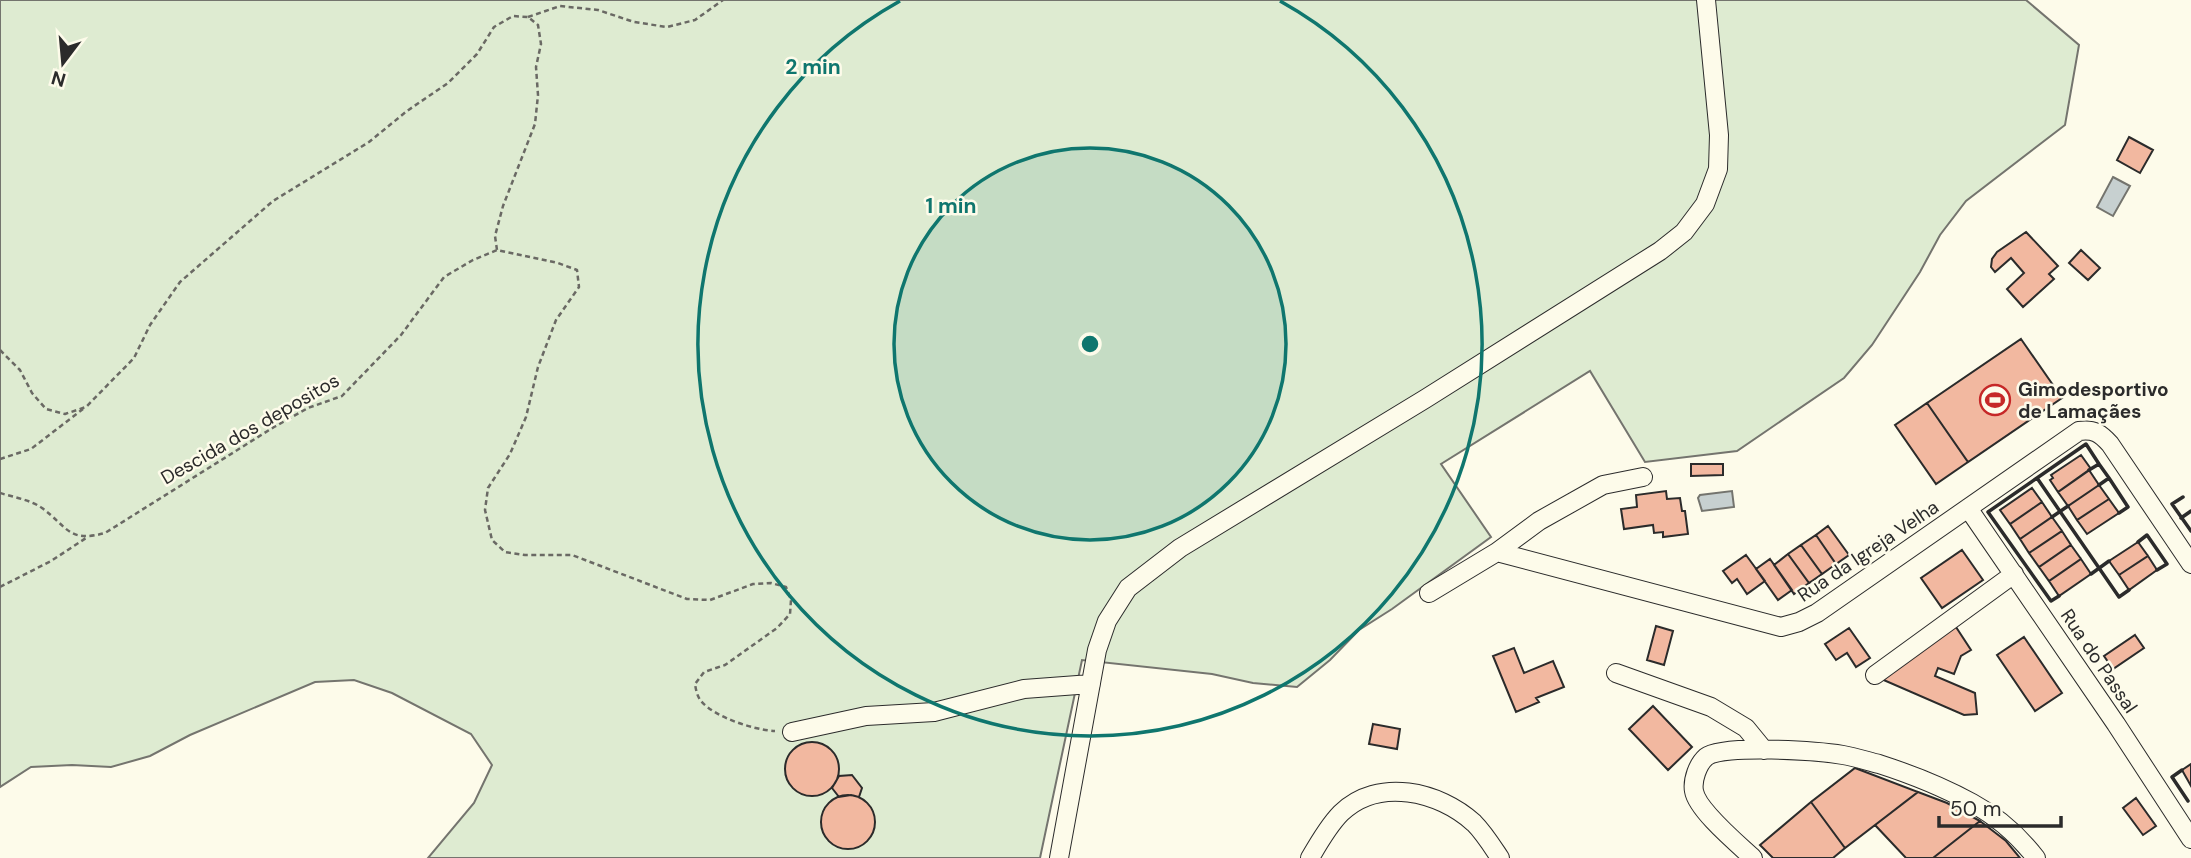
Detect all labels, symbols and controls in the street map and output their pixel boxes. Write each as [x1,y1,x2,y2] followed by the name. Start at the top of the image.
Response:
[28,28,98,98] north arrow
[785,53,841,81] text: 2 min
[48,65,69,93] text: N
[925,192,977,220] text: 1 min
[1078,332,1102,356] centre of rings
[156,368,344,490] street label: Descida dos depositos
[2018,377,2169,424] place label: Gimodesportivo de Lamaçães
[1978,383,2012,417] sports icon: Gimodesportivo de Lamaçães
[1793,494,1943,608] street label: Rua da Igreja Velha
[2055,604,2143,718] street label: Rua do Passal
[1939,784,2062,828] scale bar
[1950,795,2001,823] text: 50 m

